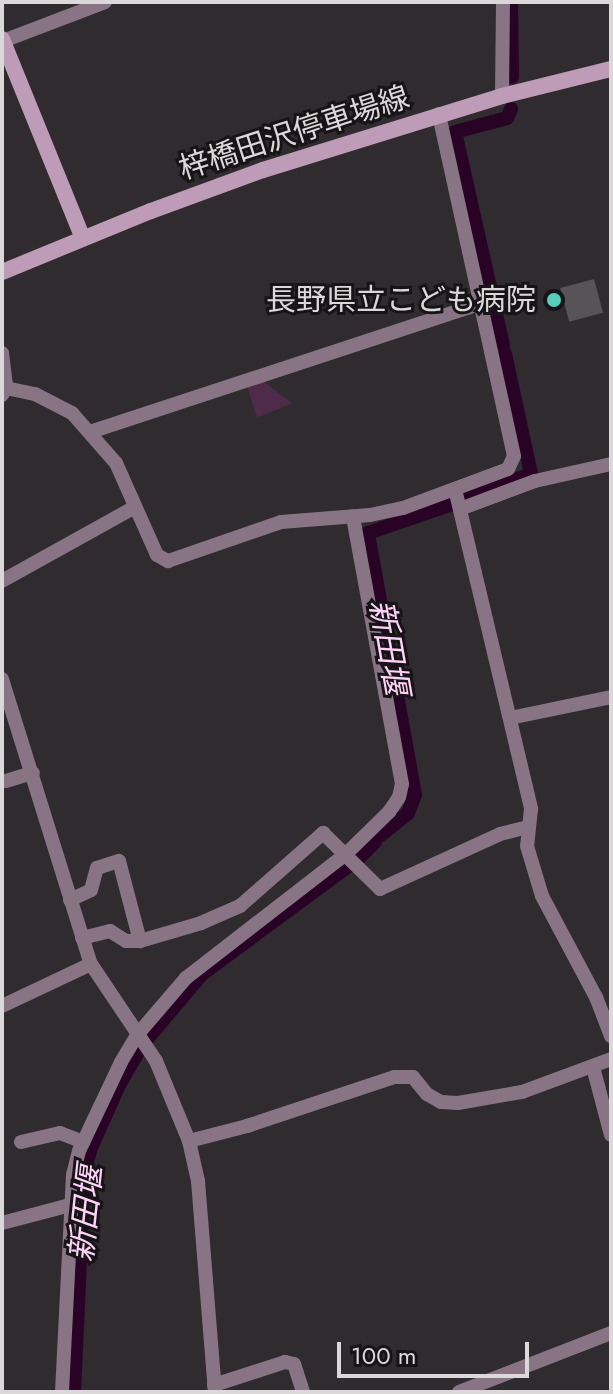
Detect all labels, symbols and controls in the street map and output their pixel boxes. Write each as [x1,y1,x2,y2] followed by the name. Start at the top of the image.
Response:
[174,79,414,187] street label: 梓橋田沢停車場線
[266,282,536,318] place label: 長野県立こども病院
[543,289,565,311] marker: 長野県立こども病院
[362,596,416,698] water label: 新田堰
[62,1164,110,1264] water label: 新田堰
[341,1326,533,1376] scale bar
[351,1338,417,1373] text: 100 m

